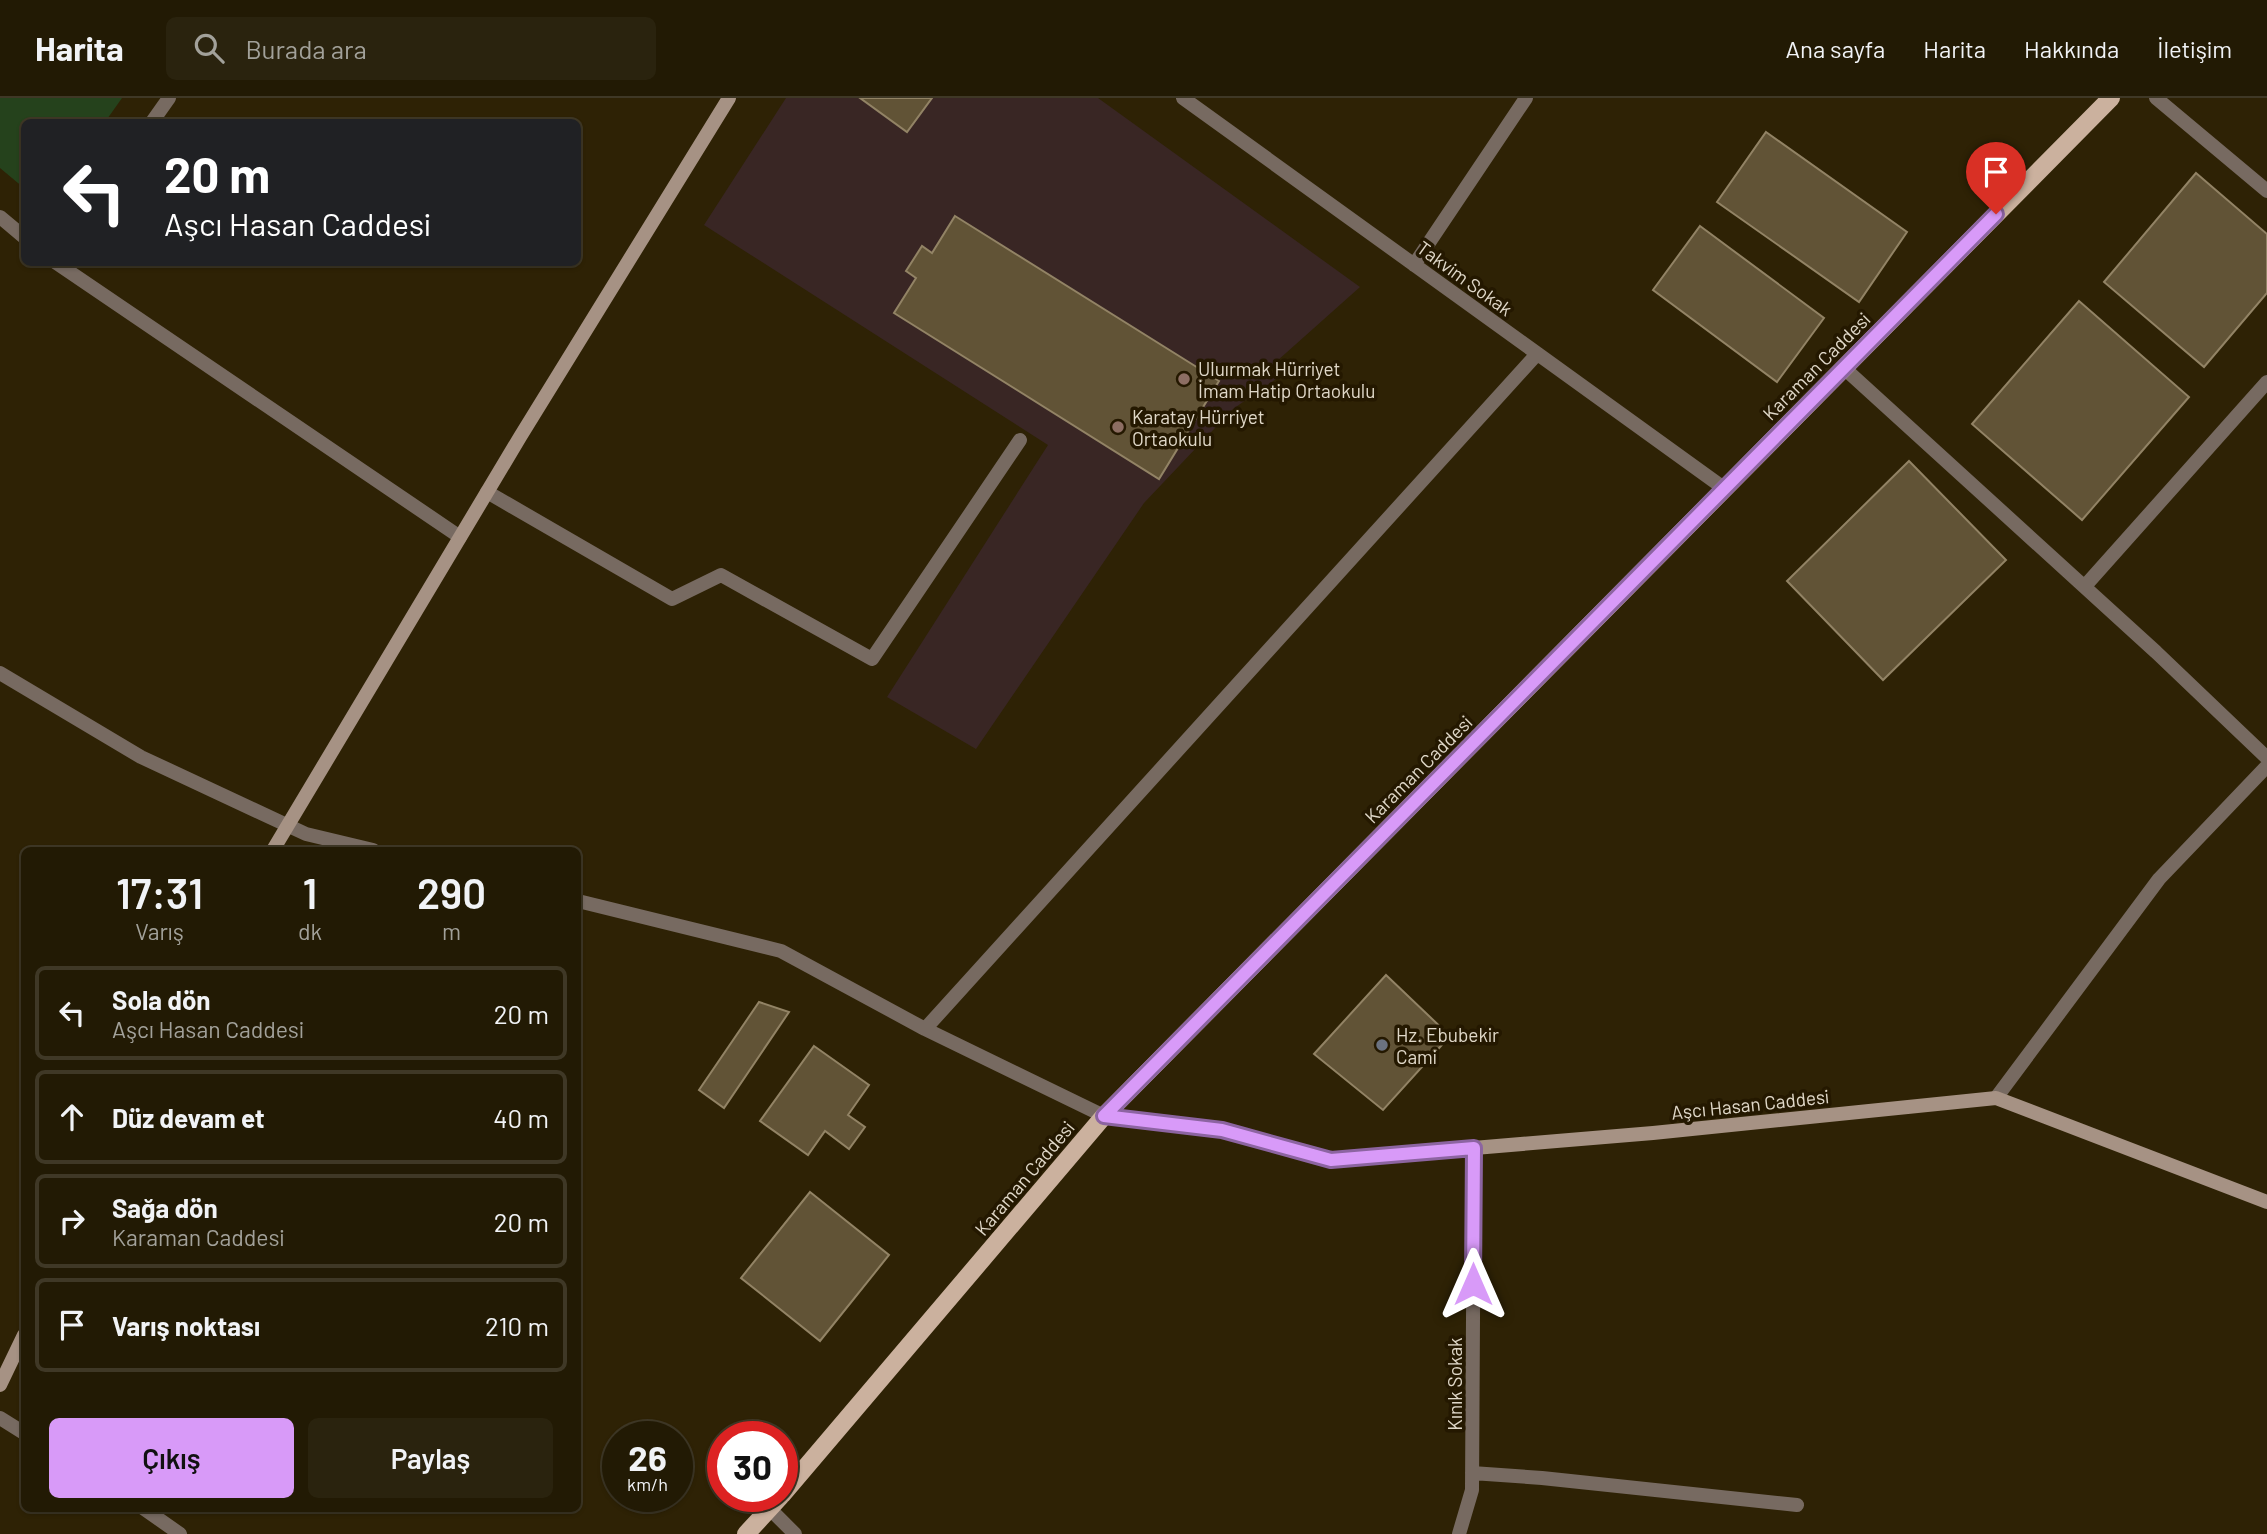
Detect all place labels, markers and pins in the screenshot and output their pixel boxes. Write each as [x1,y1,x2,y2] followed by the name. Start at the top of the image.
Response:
[1966,142,2026,214] pin
[1198,357,1375,402] place label: Uluırmak Hürriyet İmam Hatip Ortaokulu
[1176,371,1192,387] marker: Uluırmak Hürriyet İmam Hatip Ortaokulu
[1132,405,1265,450] place label: Karatay Hürriyet Ortaokulu
[1110,419,1126,435] marker: Karatay Hürriyet Ortaokulu
[1396,1023,1499,1068] place label: Hz. Ebubekir Cami
[1374,1037,1390,1053] marker: Hz. Ebubekir Cami

